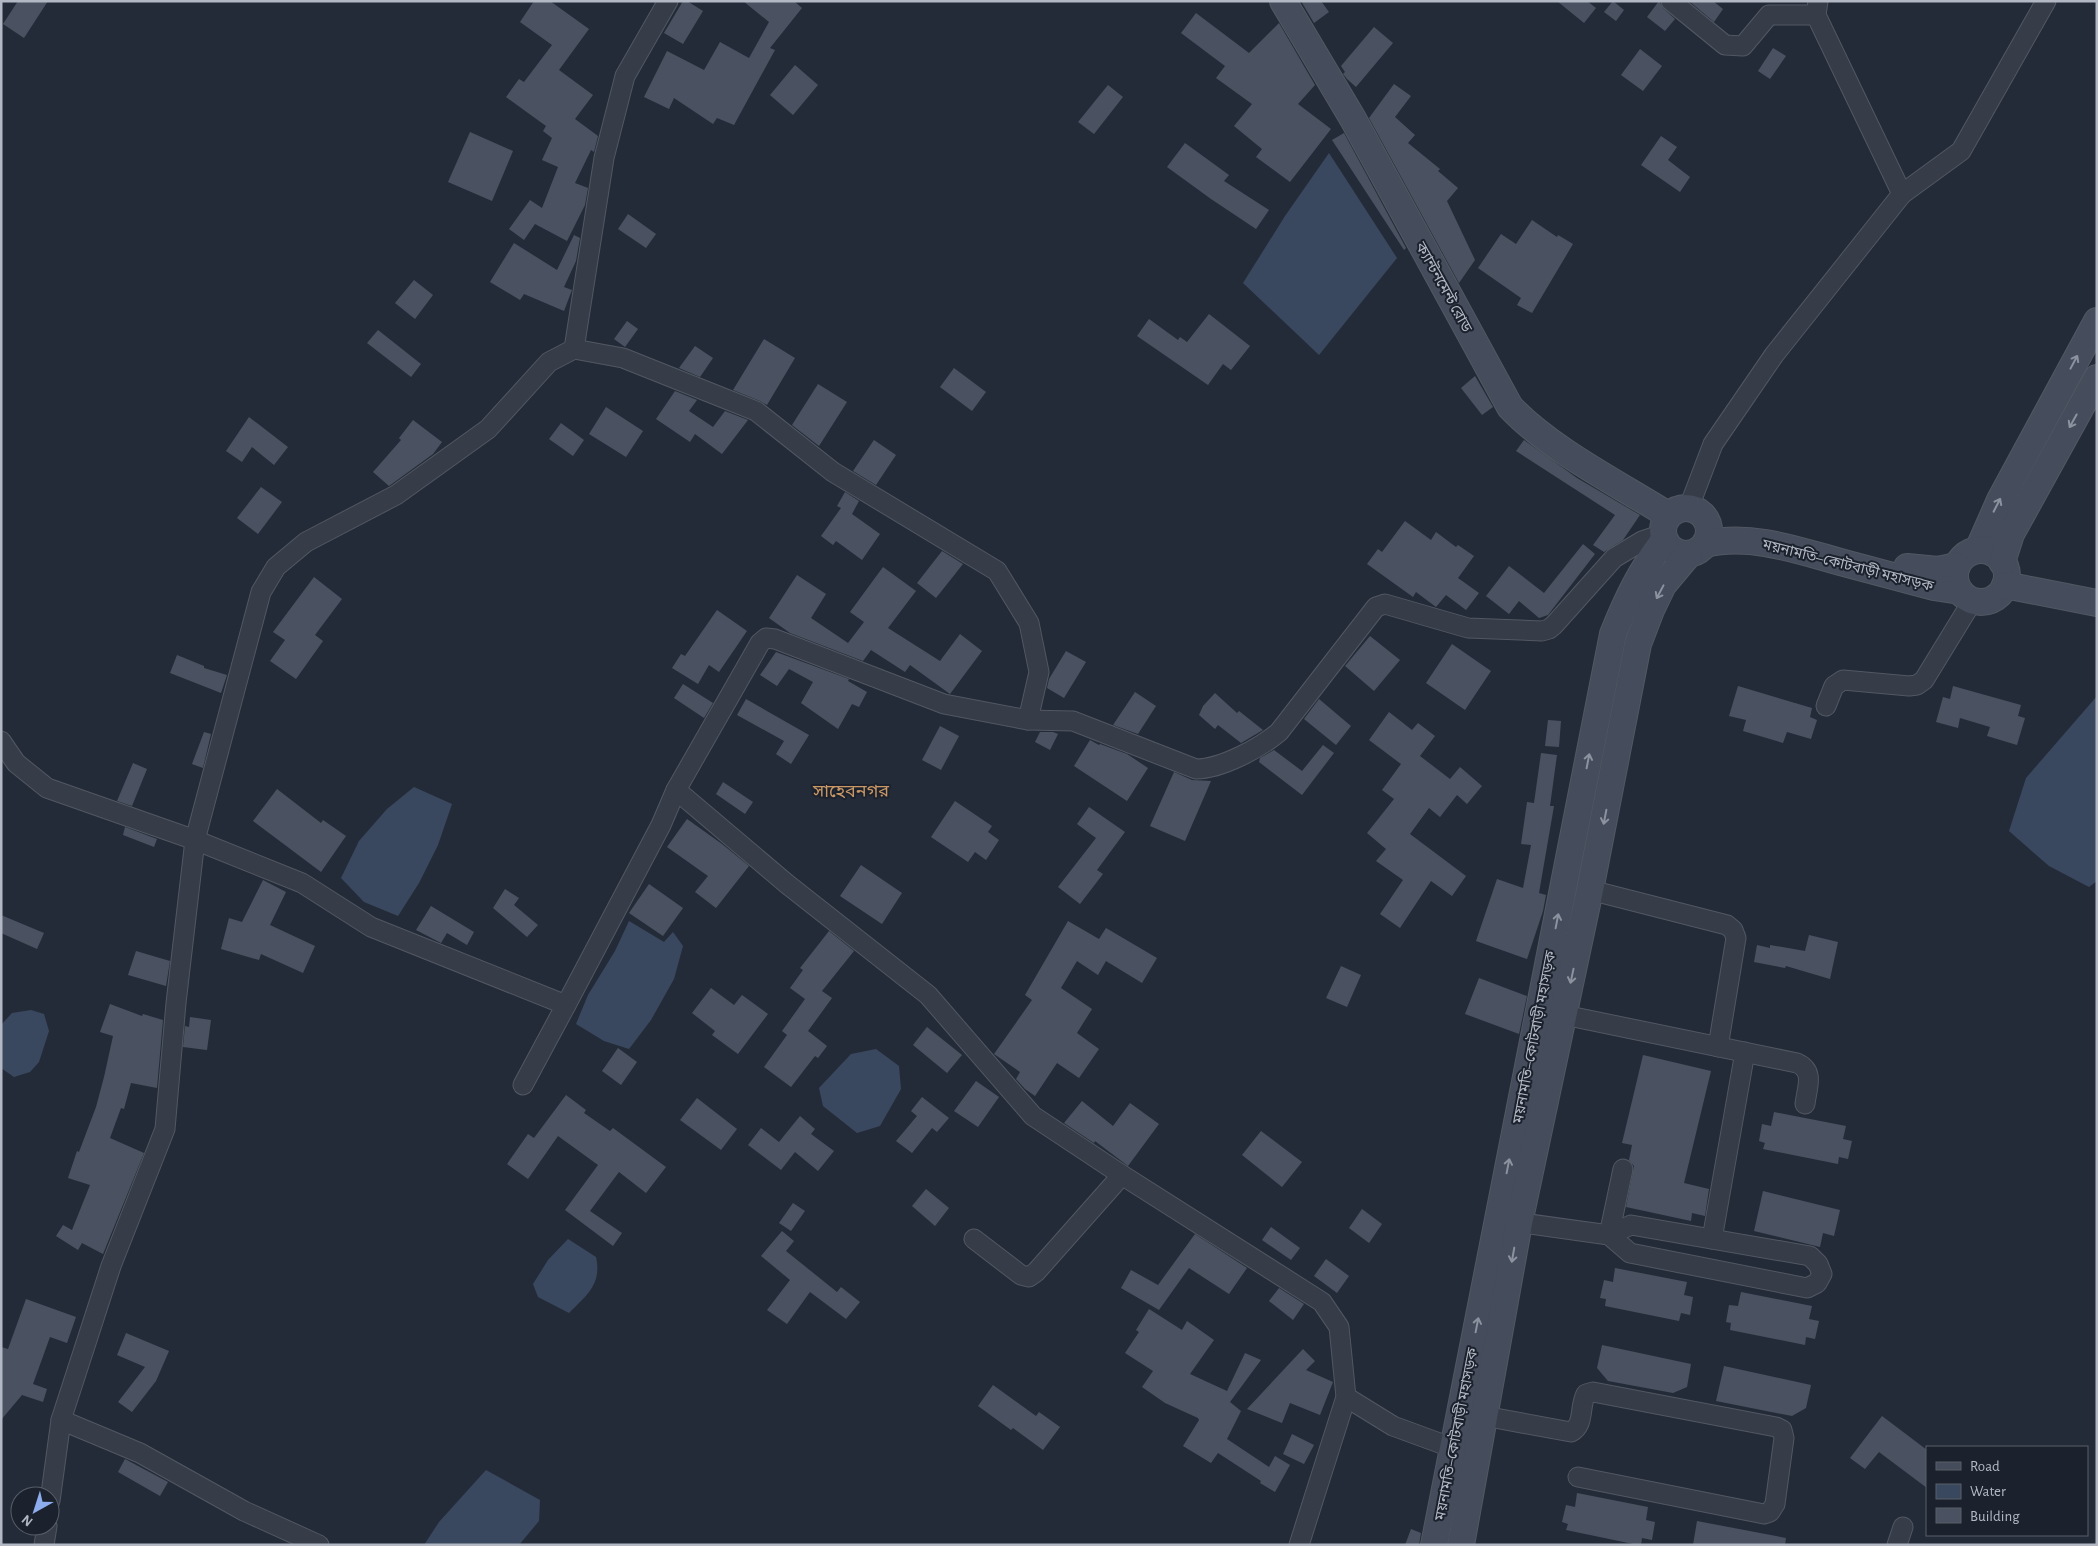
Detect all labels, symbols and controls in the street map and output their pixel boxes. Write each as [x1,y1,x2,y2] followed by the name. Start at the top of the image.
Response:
[1412,238,1475,335] street label: ক্যান্টনমেন্ট রোড
[2069,355,2079,370] one-way arrow
[2068,413,2078,427] one-way arrow
[1992,498,2002,513] one-way arrow
[1760,536,1936,594] street label: ময়নামতি–কোটবাড়ী মহাসড়ক
[1655,585,1665,600] one-way arrow
[1584,753,1594,769] one-way arrow
[812,783,889,801] district label: সাহেবনগর
[1599,809,1609,825] one-way arrow
[1553,913,1563,929] one-way arrow
[1509,948,1559,1126] street label: ময়নামতি–কোটবাড়ী মহাসড়ক
[1567,968,1576,984] one-way arrow
[1504,1158,1514,1174] one-way arrow
[1508,1247,1518,1263] one-way arrow
[1473,1318,1482,1334] one-way arrow
[1431,1345,1481,1523] street label: ময়নামতি–কোটবাড়ী মহাসড়ক
[1926,1446,2088,1536] legend
[1970,1459,2000,1474] text: Road
[1970,1484,2006,1499] text: Water
[10,1486,60,1536] north arrow
[1970,1509,2020,1524] text: Building
[19,1512,36,1529] text: N

